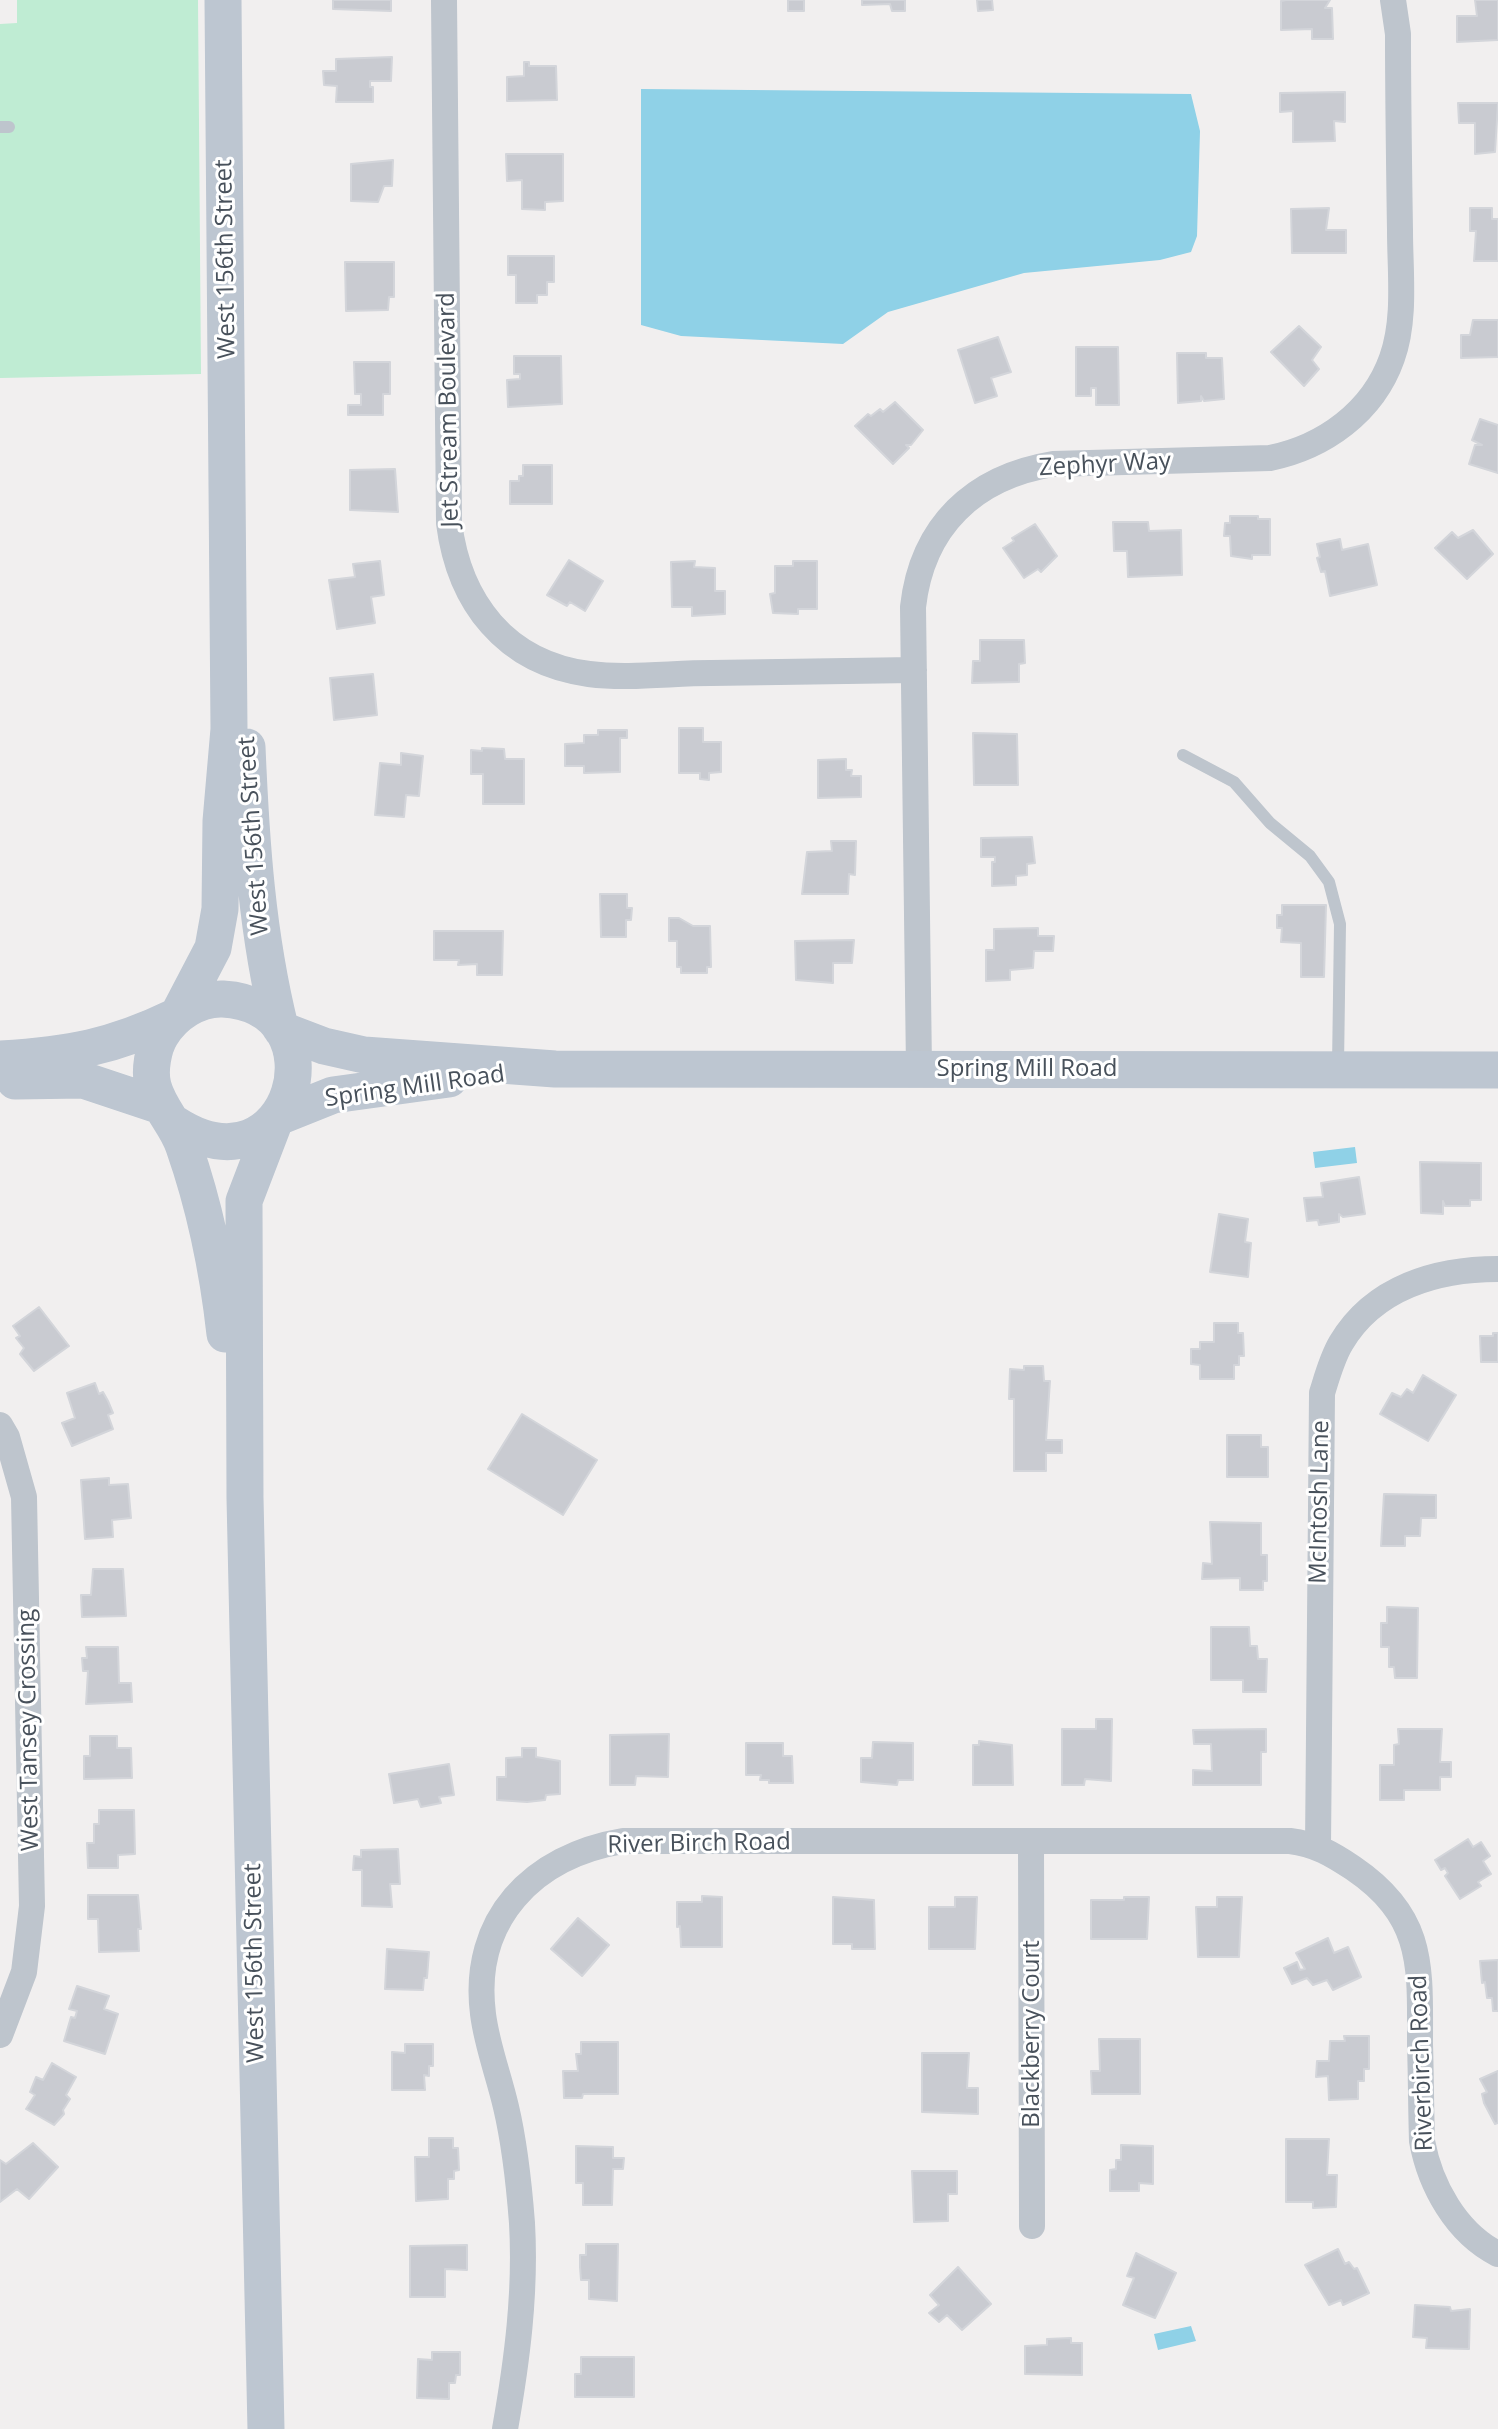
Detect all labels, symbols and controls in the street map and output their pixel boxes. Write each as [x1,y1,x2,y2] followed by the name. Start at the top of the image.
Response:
[210,159,242,359] street label: West 156th Street
[433,292,465,528] street label: Jet Stream Boulevard
[1038,447,1172,483] street label: Zephyr Way
[233,735,275,937] street label: West 156th Street
[937,1055,1117,1083] street label: Spring Mill Road
[323,1060,507,1114] street label: Spring Mill Road
[1304,1420,1336,1584] street label: McIntosh Lane
[12,1609,46,1851] street label: West Tansey Crossing
[607,1828,791,1860] street label: River Birch Road
[239,1863,271,2063] street label: West 156th Street
[1018,1940,1046,2128] street label: Blackberry Court
[1405,1974,1439,2152] street label: Riverbirch Road

